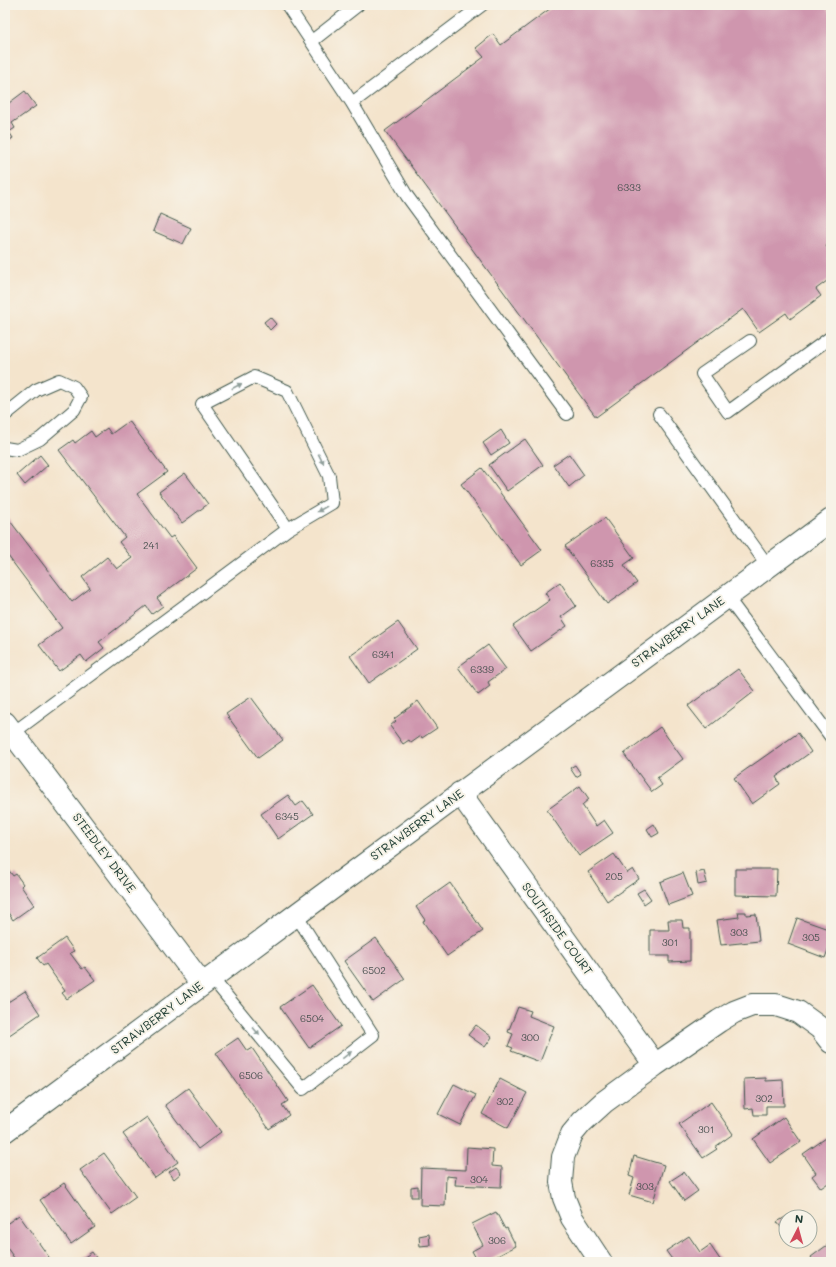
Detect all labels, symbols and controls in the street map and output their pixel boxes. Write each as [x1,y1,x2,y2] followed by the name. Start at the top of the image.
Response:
[617,180,641,194] house number: 6333
[231,383,243,389] one-way arrow
[318,453,324,464] one-way arrow
[316,506,328,513] one-way arrow
[143,538,159,552] house number: 241
[590,556,614,570] house number: 6335
[628,592,727,671] street label: STRAWBERRY LANE
[372,647,394,661] house number: 6341
[470,662,494,676] house number: 6339
[367,785,466,864] street label: STRAWBERRY LANE
[69,809,140,896] street label: STEEDLEY DRIVE
[275,809,299,823] house number: 6345
[605,869,623,883] house number: 205
[519,879,597,978] street label: SOUTHSIDE COURT
[730,925,748,939] house number: 303
[802,930,820,944] house number: 305
[662,935,678,949] house number: 301
[362,963,386,977] house number: 6502
[107,977,206,1057] street label: STRAWBERRY LANE
[300,1011,324,1025] house number: 6504
[251,1026,260,1037] one-way arrow
[521,1030,539,1044] house number: 300
[342,1051,353,1059] one-way arrow
[239,1068,263,1082] house number: 6506
[755,1091,773,1105] house number: 302
[496,1094,514,1108] house number: 302
[698,1122,714,1136] house number: 301
[470,1172,488,1186] house number: 304
[636,1179,654,1193] house number: 303
[778,1209,818,1249] north arrow
[794,1211,804,1226] text: N
[488,1233,506,1247] house number: 306

